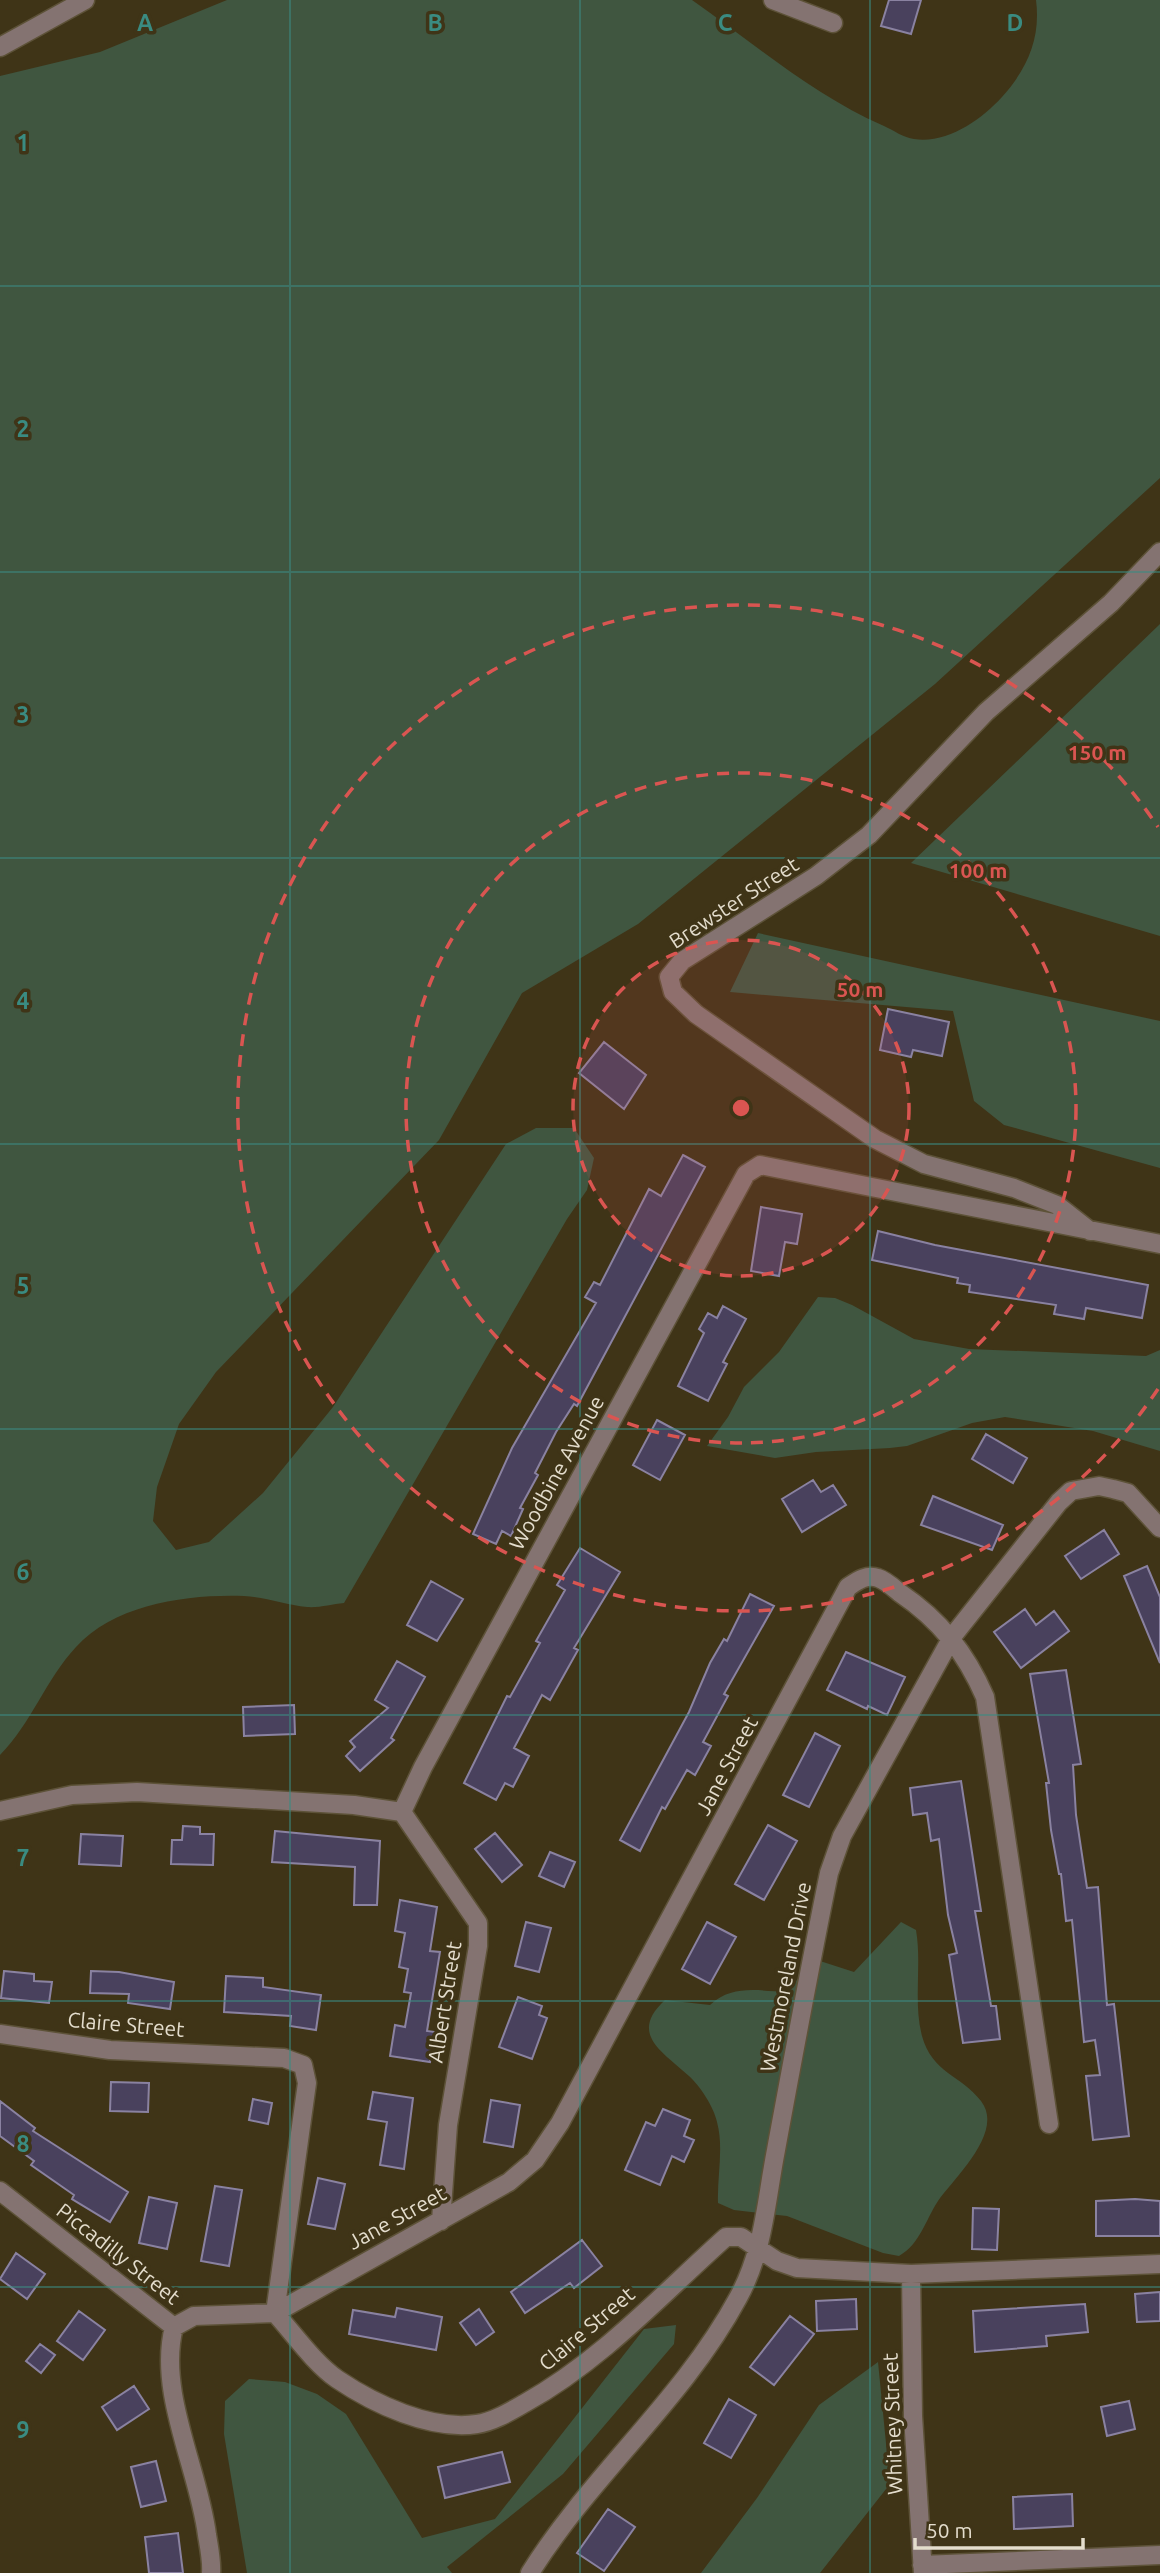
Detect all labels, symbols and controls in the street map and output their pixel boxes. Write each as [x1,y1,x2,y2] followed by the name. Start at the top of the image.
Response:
[137,10,153,35] text: A
[427,10,443,35] text: B
[718,10,733,35] text: C
[1007,10,1023,35] text: D
[17,130,29,155] text: 1
[17,416,29,441] text: 2
[17,702,29,727] text: 3
[1068,740,1126,764] text: 150 m
[664,851,803,953] street label: Brewster Street
[949,858,1007,882] text: 100 m
[837,977,883,1001] text: 50 m
[17,988,30,1013] text: 4
[729,1096,753,1120] centre of rings
[17,1273,29,1298] text: 5
[504,1391,608,1554] street label: Woodbine Avenue
[17,1559,30,1584] text: 6
[690,1712,762,1819] street label: Jane Street
[17,1845,29,1870] text: 7
[755,1880,815,2074] street label: Westmoreland Drive
[423,1939,465,2064] street label: Albert Street
[67,2007,186,2041] street label: Claire Street
[17,2131,29,2156] text: 8
[343,2180,450,2254] street label: Jane Street
[52,2198,185,2309] street label: Piccadilly Street
[534,2281,639,2375] street label: Claire Street
[878,2353,906,2495] street label: Whitney Street
[17,2417,29,2442] text: 9
[915,2506,1083,2550] scale bar
[926,2518,973,2542] text: 50 m

